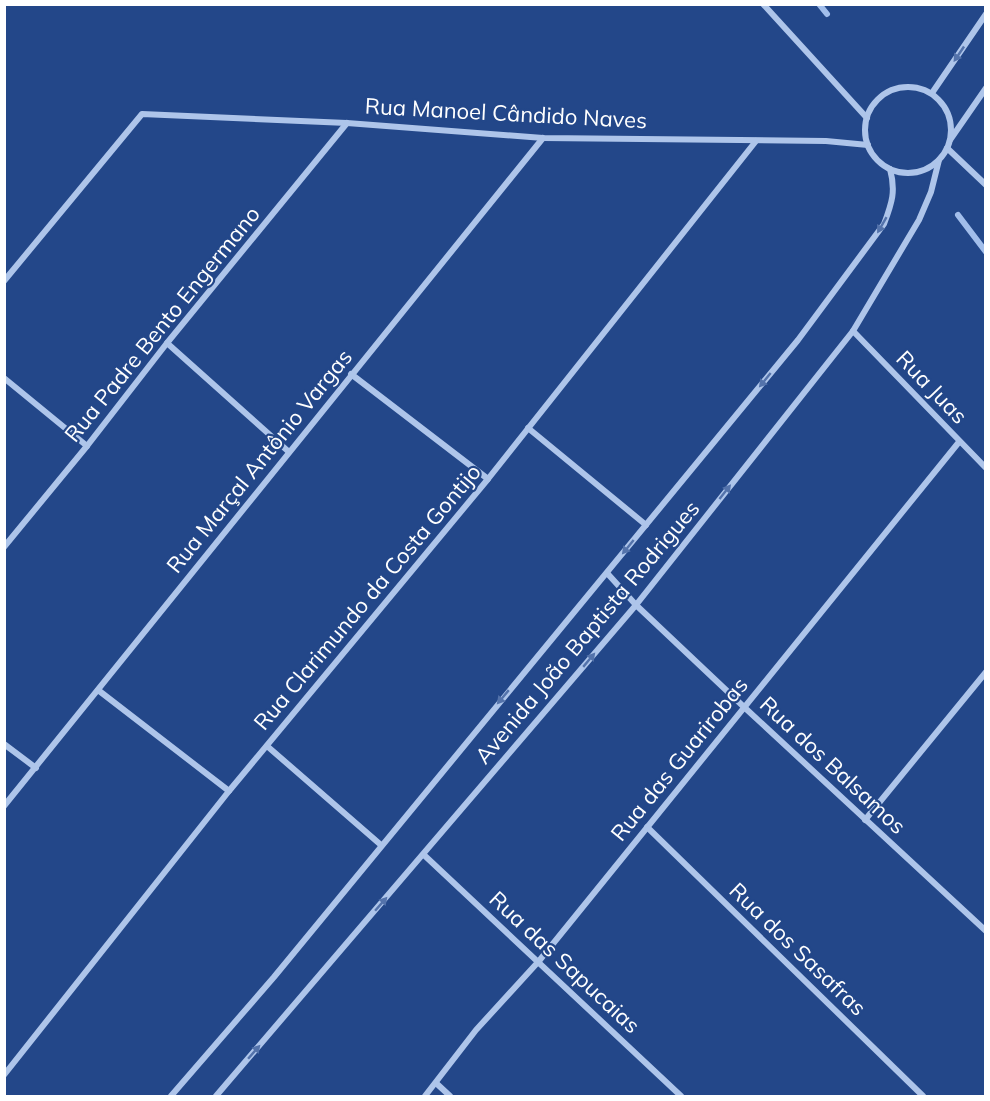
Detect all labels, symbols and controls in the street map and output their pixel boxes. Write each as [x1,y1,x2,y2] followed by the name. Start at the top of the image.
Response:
[954,46,965,62] one-way arrow
[364,92,648,134] street label: Rua Manoel Cândido Naves
[58,200,266,448] street label: Rua Padre Bento Engermano
[877,217,887,234] one-way arrow
[160,343,358,579] street label: Rua Marçal Antônio Vargas
[890,345,974,429] street label: Rua Juas
[758,372,771,388] one-way arrow
[247,458,487,736] street label: Rua Clarimundo da Costa Gontijo
[719,485,731,500] one-way arrow
[469,495,705,769] street label: Avenida João Baptista Rodrigues
[622,540,635,555] one-way arrow
[583,652,596,668] one-way arrow
[604,671,754,847] street label: Rua das Guarirobas
[497,689,510,704] one-way arrow
[754,690,912,840] street label: Rua dos Balsamos
[724,877,872,1021] street label: Rua dos Sasafras
[484,885,646,1039] street label: Rua das Sapucaias
[374,896,387,912] one-way arrow
[247,1045,260,1060] one-way arrow

